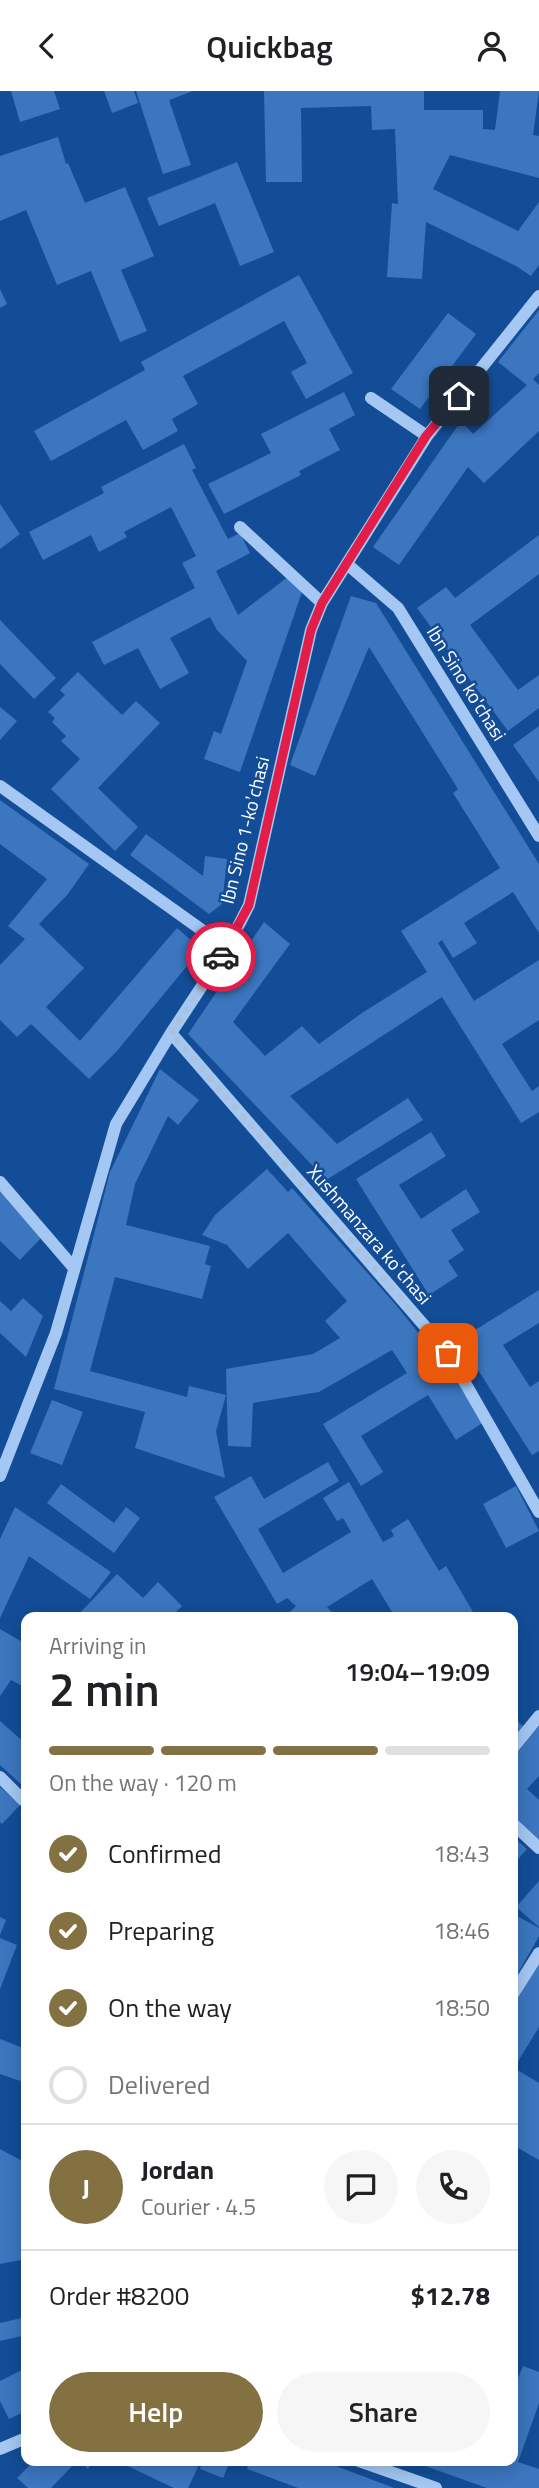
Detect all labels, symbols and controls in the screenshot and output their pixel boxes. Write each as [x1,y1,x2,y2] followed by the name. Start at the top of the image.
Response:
[206,22,333,70] text: Quickbag
[28,27,66,65] icon: back
[473,27,511,65] icon: person
[429,366,489,426] pin
[440,377,478,415] icon: home
[420,620,514,746] street label: Ibn Sino ko'chasi
[212,753,276,907] street label: Ibn Sino 1-koʼchasi
[186,922,256,992] courier
[202,938,240,976] icon: car
[301,1157,439,1311] street label: Xushmanzara koʻchasi
[418,1323,478,1383] pin
[429,1334,467,1372] icon: bag
[49,1628,146,1663] text: Arriving in
[345,1652,490,1691] text: 19:04–19:09
[49,1654,160,1724] text: 2 min
[49,1765,237,1800] text: On the way · 120 m
[108,1834,222,1873] text: Confirmed
[49,1835,87,1873] icon: check
[433,1836,490,1871] text: 18:43
[108,1911,214,1950] text: Preparing
[49,1912,87,1950] icon: check
[433,1913,490,1948] text: 18:46
[108,1988,232,2027] text: On the way
[49,1989,87,2027] icon: check
[433,1990,490,2025] text: 18:50
[108,2065,211,2104] text: Delivered
[141,2150,214,2189] text: Jordan
[324,2150,398,2224] button: chat
[416,2150,490,2224] button: phone
[82,2168,90,2207] text: J
[141,2189,256,2224] text: Courier · 4.5
[49,2276,189,2315] text: Order #8200
[411,2276,490,2315] text: $12.78
[49,2372,263,2452] button: Help
[277,2372,490,2452] button: Share

